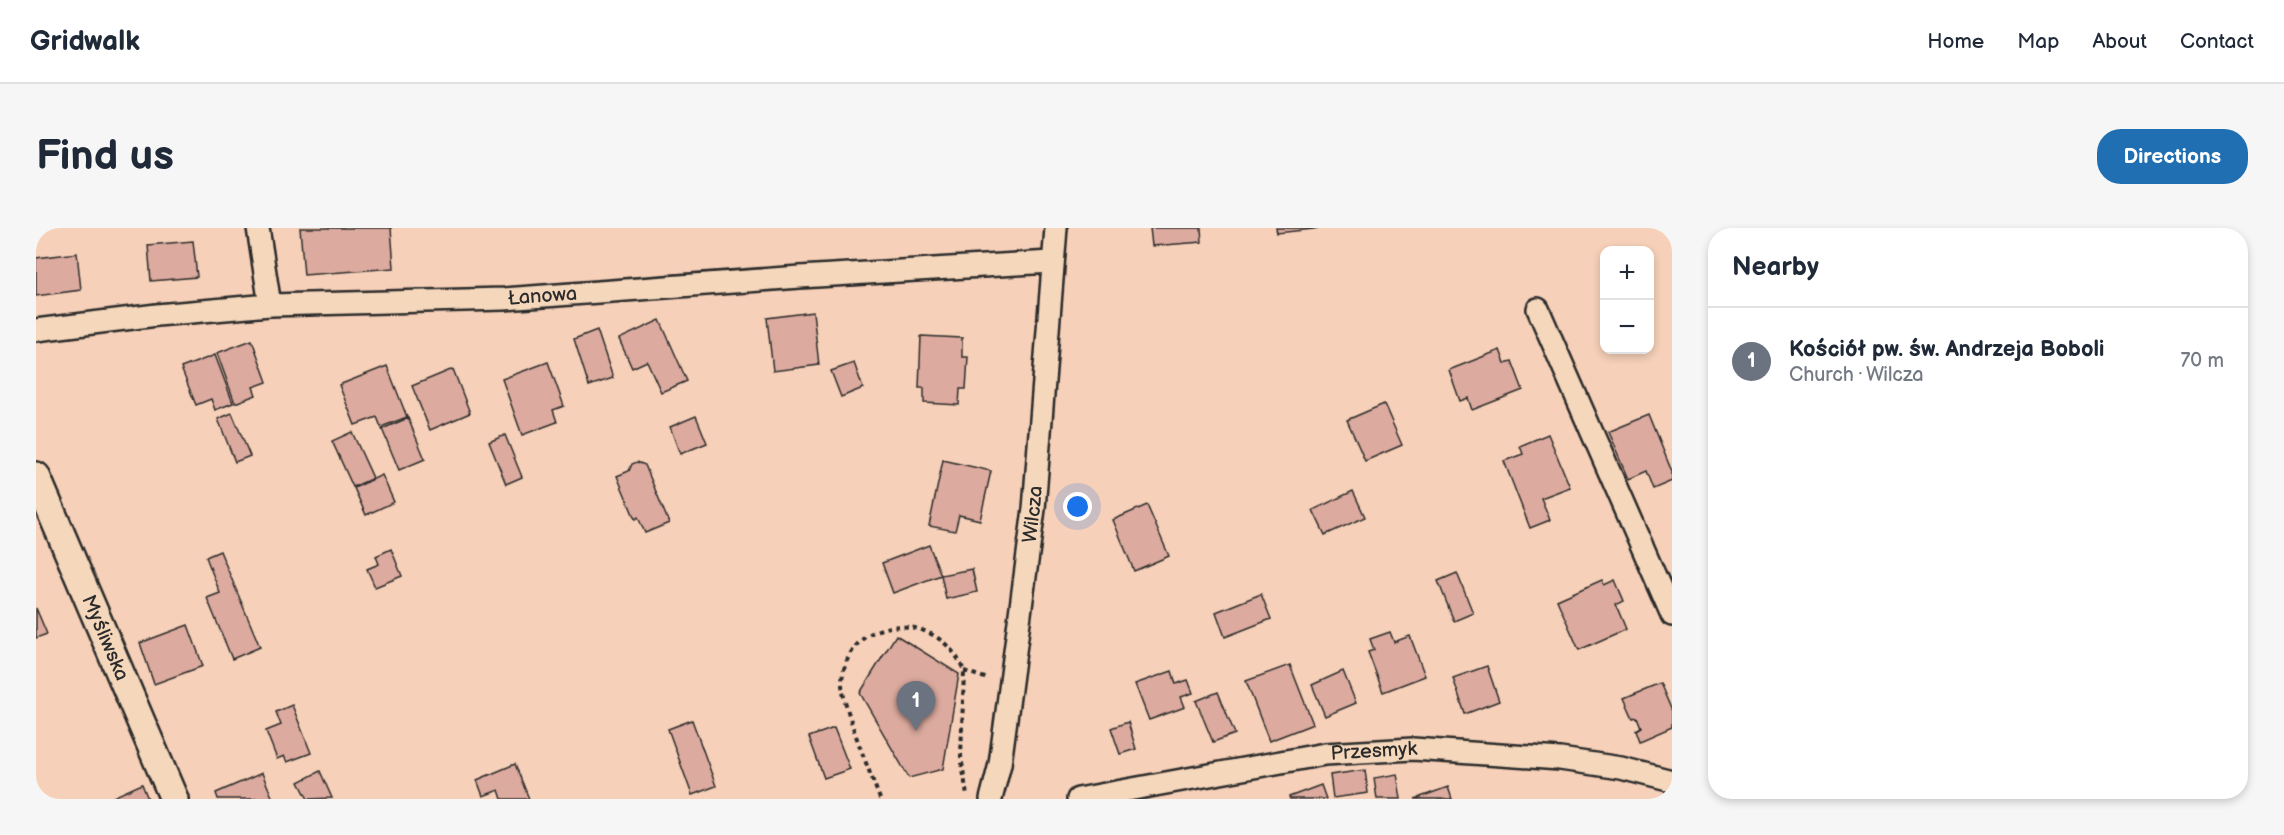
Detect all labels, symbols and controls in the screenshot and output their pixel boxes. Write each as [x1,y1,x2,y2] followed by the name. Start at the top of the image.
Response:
[30,25,140,58] text: Gridwalk
[1927,29,1984,54] text: Home
[2017,29,2059,54] text: Map
[2092,29,2147,54] text: About
[2180,29,2254,54] text: Contact
[2097,129,2248,184] button: Directions
[36,131,174,182] text: Find us
[1600,246,1654,354] map controls
[1600,246,1654,300] button: +
[1732,252,1819,283] text: Nearby
[507,282,578,311] street label: Łanowa
[1600,300,1654,354] button: −
[1789,336,2104,363] text: Kościół pw. św. Andrzeja Boboli
[1747,349,1756,373] text: 1
[2180,349,2224,373] text: 70 m
[1789,363,1924,387] text: Church · Wilcza
[1018,485,1048,544] street label: Wilcza
[1063,492,1092,521] your location
[76,591,134,684] street label: Myśliwska
[896,682,936,731] pin: 1
[1330,737,1418,766] street label: Przesmyk

